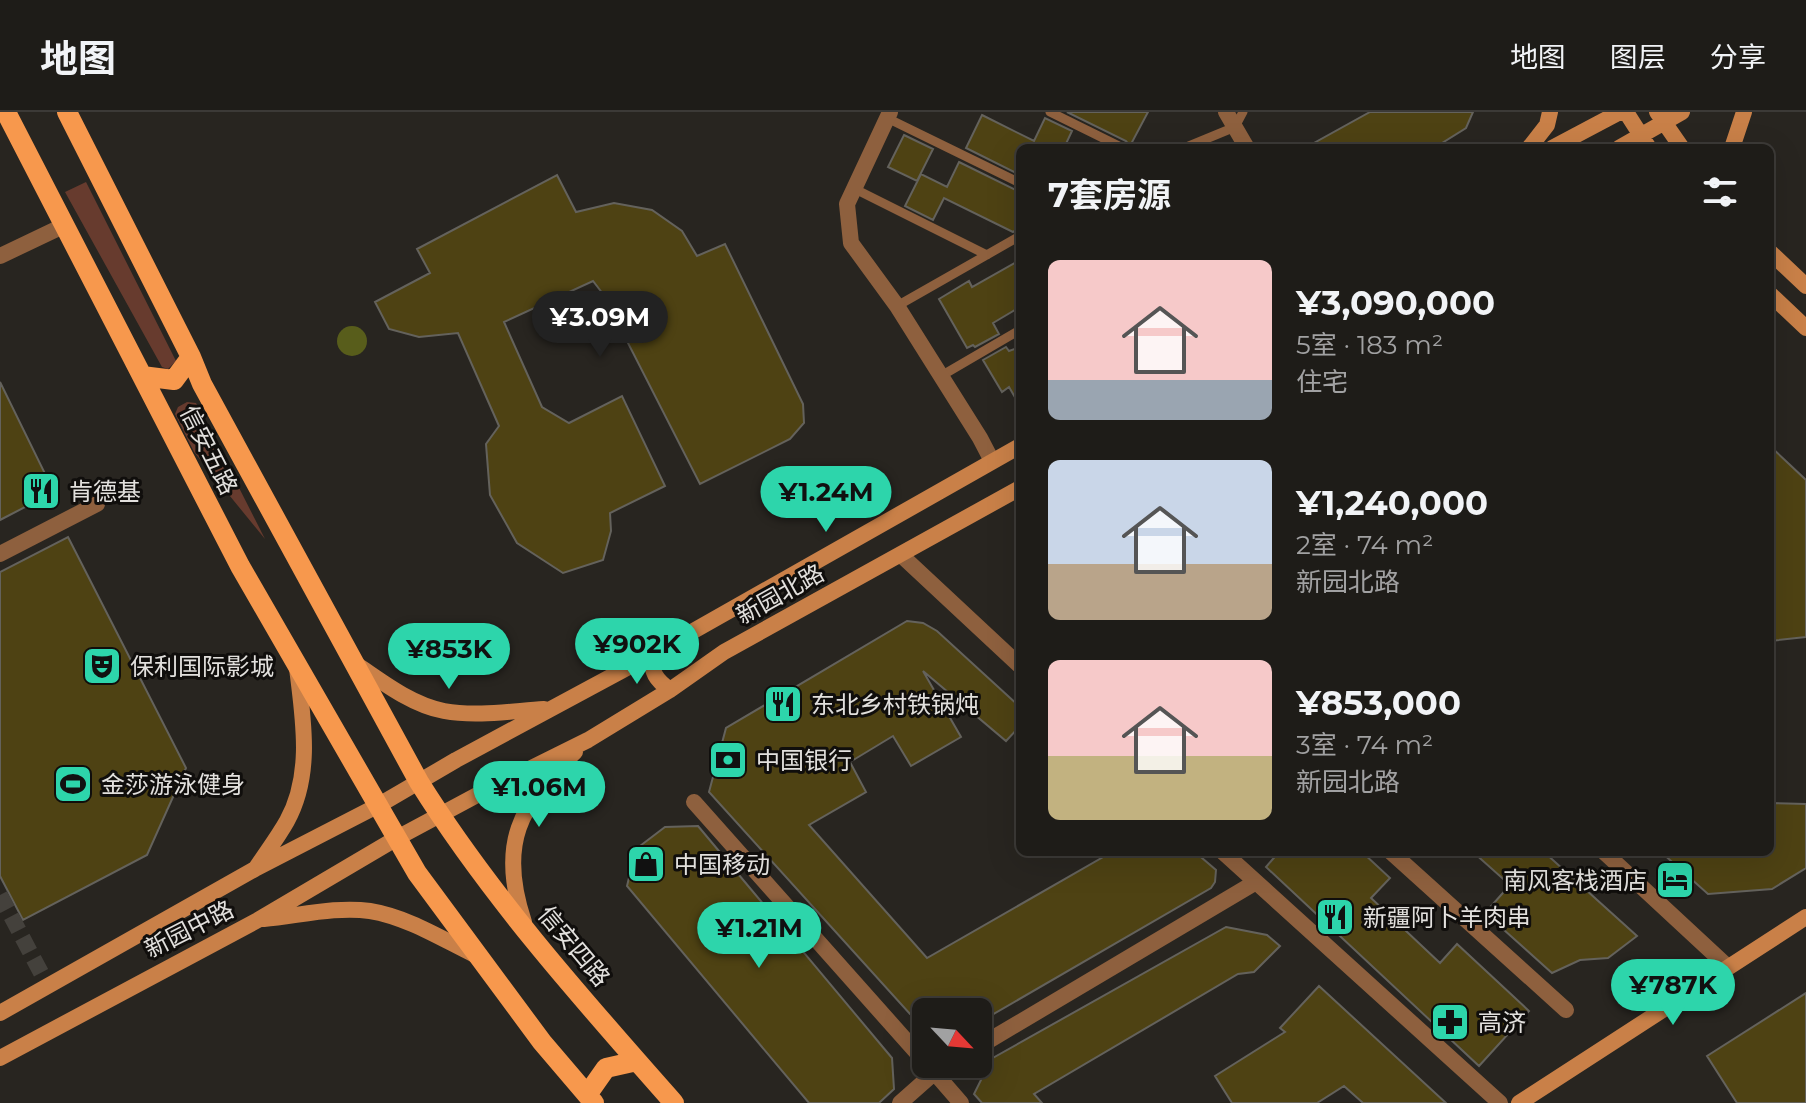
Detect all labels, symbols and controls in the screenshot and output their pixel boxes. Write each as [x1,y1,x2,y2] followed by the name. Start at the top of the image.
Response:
[40,35,116,82] text: 地图
[1510,40,1566,74] text: 地图
[1610,40,1666,74] text: 图层
[1710,40,1766,74] text: 分享
[1698,170,1742,214] icon: filters
[1048,174,1171,216] text: 7套房源
[1296,282,1495,324] text: ¥3,090,000
[535,291,665,359] pin: ¥3.09M
[1112,292,1208,388] icon: home
[550,301,650,333] text: ¥3.09M
[1296,329,1443,361] text: 5室 · 183 m²
[1296,366,1348,398] text: 住宅
[174,401,244,499] street label: 信安五路
[761,466,891,534] pin: ¥1.24M
[20,470,62,512] restaurant icon: 肯德基
[779,476,874,508] text: ¥1.24M
[69,477,141,506] place label: 肯德基
[1296,482,1488,524] text: ¥1,240,000
[1112,492,1208,588] icon: home
[1296,529,1433,561] text: 2室 · 74 m²
[731,558,829,630] street label: 新园北路
[1296,566,1400,598] text: 新园北路
[581,618,693,686] pin: ¥902K
[393,623,505,691] pin: ¥853K
[593,628,681,660] text: ¥902K
[406,633,492,665] text: ¥853K
[81,645,123,687] theatre icon: 保利国际影城
[130,652,274,681] place label: 保利国际影城
[1296,682,1461,724] text: ¥853,000
[762,683,804,725] restaurant icon: 东北乡村铁锅炖
[811,690,979,719] place label: 东北乡村铁锅炖
[1112,692,1208,788] icon: home
[1296,729,1433,761] text: 3室 · 74 m²
[707,739,749,781] bank icon: 中国银行
[756,746,852,775] place label: 中国银行
[474,761,604,829] pin: ¥1.06M
[52,763,94,805] sports icon: 金莎游泳健身
[1296,766,1400,798] text: 新园北路
[101,770,245,799] place label: 金莎游泳健身
[491,771,587,803] text: ¥1.06M
[625,843,667,885] shop icon: 中国移动
[674,850,770,879] place label: 中国移动
[1654,859,1696,901] hotel icon: 南风客栈酒店
[1503,866,1647,895] place label: 南风客栈酒店
[140,894,238,964] street label: 新园中路
[1314,896,1356,938] restaurant icon: 新疆阿卜羊肉串
[532,900,616,992] street label: 信安四路
[694,902,824,970] pin: ¥1.21M
[1363,903,1531,932] place label: 新疆阿卜羊肉串
[715,912,803,944] text: ¥1.21M
[1617,959,1729,1027] pin: ¥787K
[1629,969,1717,1001] text: ¥787K
[912,998,992,1078] north arrow
[912,998,992,1078] map controls
[1429,1001,1471,1043] pharmacy icon: 高济
[1478,1008,1526,1037] place label: 高济

